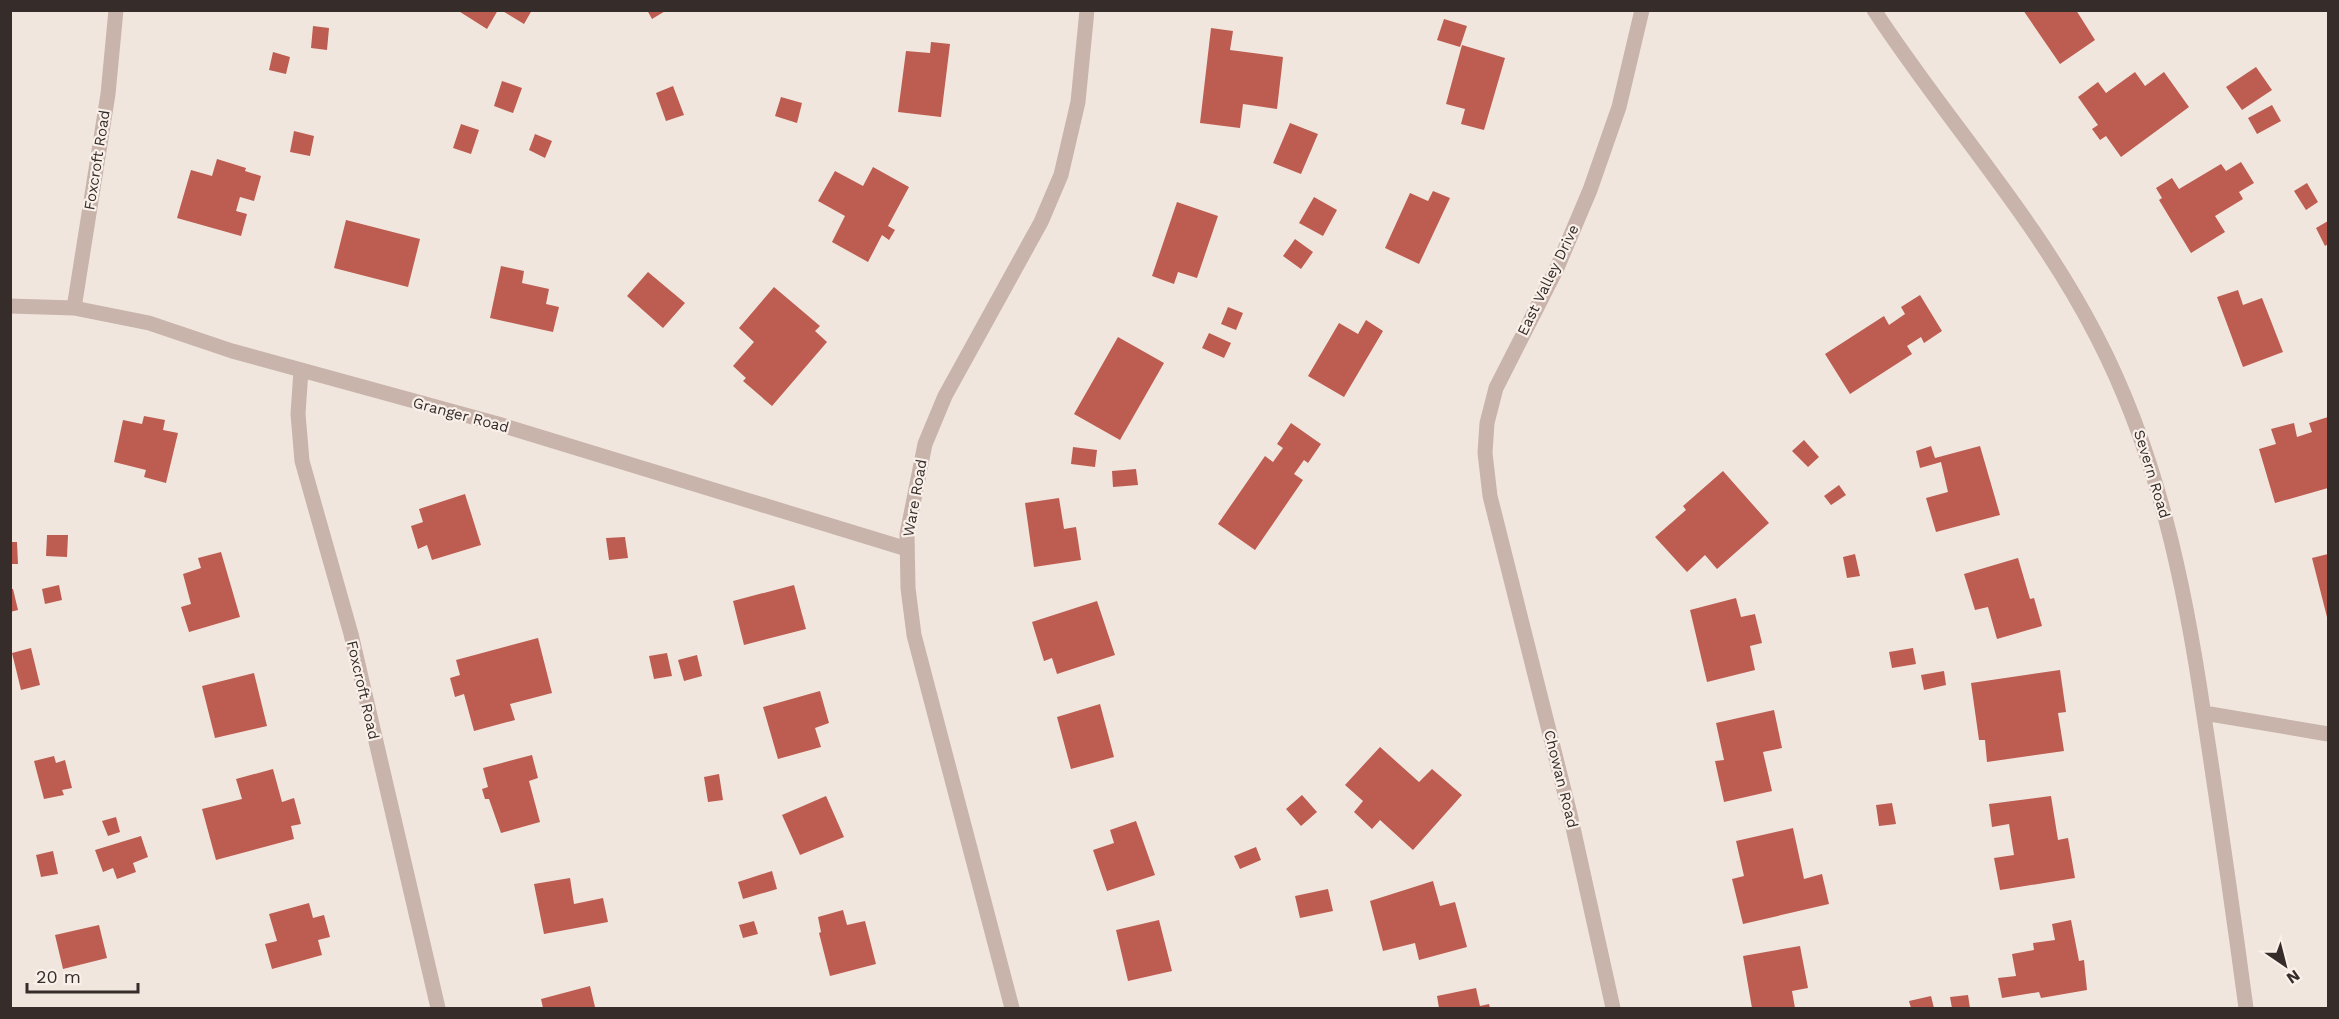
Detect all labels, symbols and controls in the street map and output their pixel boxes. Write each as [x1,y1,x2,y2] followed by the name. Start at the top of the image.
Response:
[80,109,114,211] street label: Foxcroft Road
[1513,221,1583,339] street label: East Valley Drive
[411,394,511,436] street label: Granger Road
[2130,428,2174,520] street label: Severn Road
[899,458,931,538] street label: Ware Road
[343,639,383,741] street label: Foxcroft Road
[1540,728,1582,830] street label: Chowan Road
[2255,935,2315,995] north arrow
[27,956,138,994] scale bar
[36,966,81,987] text: 20 m
[2283,966,2304,988] text: N

